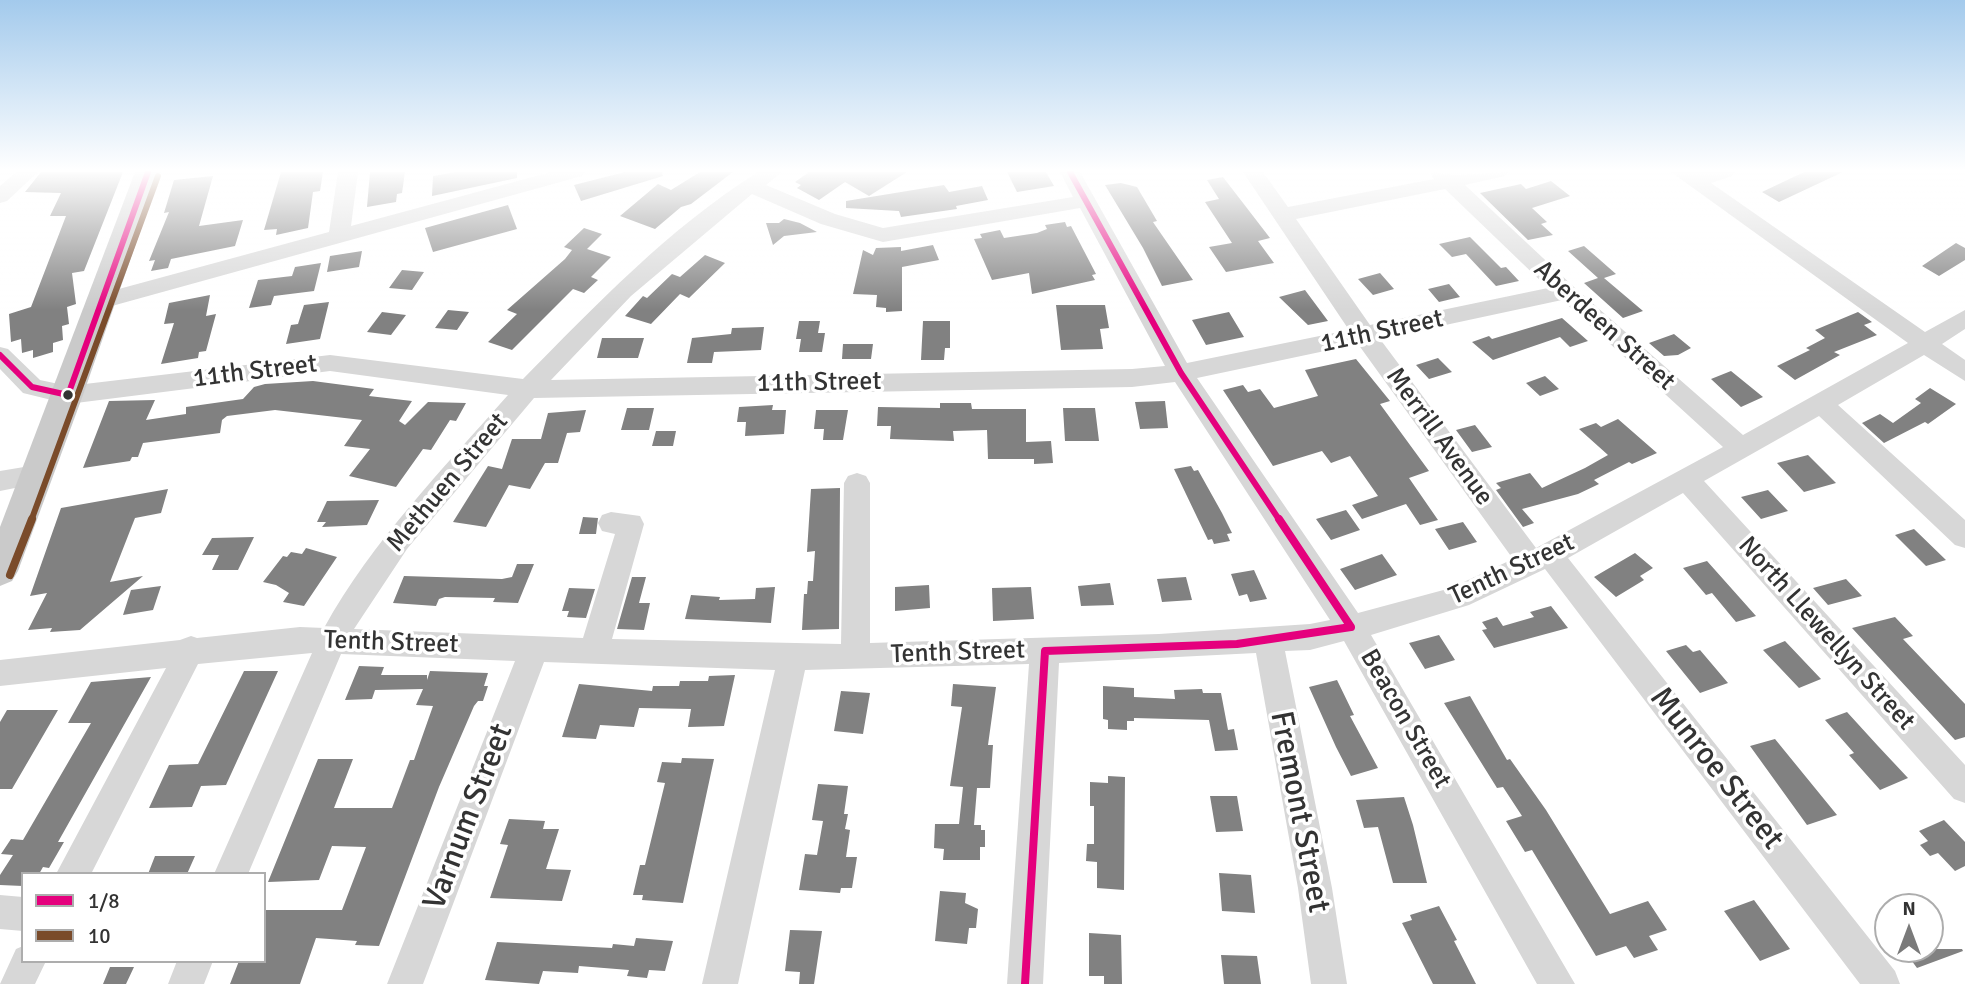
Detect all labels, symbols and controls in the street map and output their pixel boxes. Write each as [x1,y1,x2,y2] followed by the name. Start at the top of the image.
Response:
[1527,254,1681,398] street label: Aberdeen Street
[1318,304,1446,360] street label: 11th Street
[191,349,319,395] street label: 11th Street
[1379,362,1499,512] street label: Merrill Avenue
[756,366,882,400] street label: 11th Street
[61,388,75,402] unlabelled marker
[381,407,515,559] street label: Methuen Street
[1444,527,1580,613] street label: Tenth Street
[1731,531,1921,737] street label: North Llewellyn Street
[323,625,459,661] street label: Tenth Street
[890,635,1026,671] street label: Tenth Street
[1353,644,1457,794] street label: Beacon Street
[1641,680,1791,858] street label: Munroe Street
[1261,708,1337,916] street label: Fremont Street
[416,719,522,915] street label: Varnum Street
[21,872,266,963] legend
[88,888,120,914] text: 1/8
[1874,893,1944,963] north arrow
[1902,897,1916,921] text: N
[88,923,111,949] text: 10

